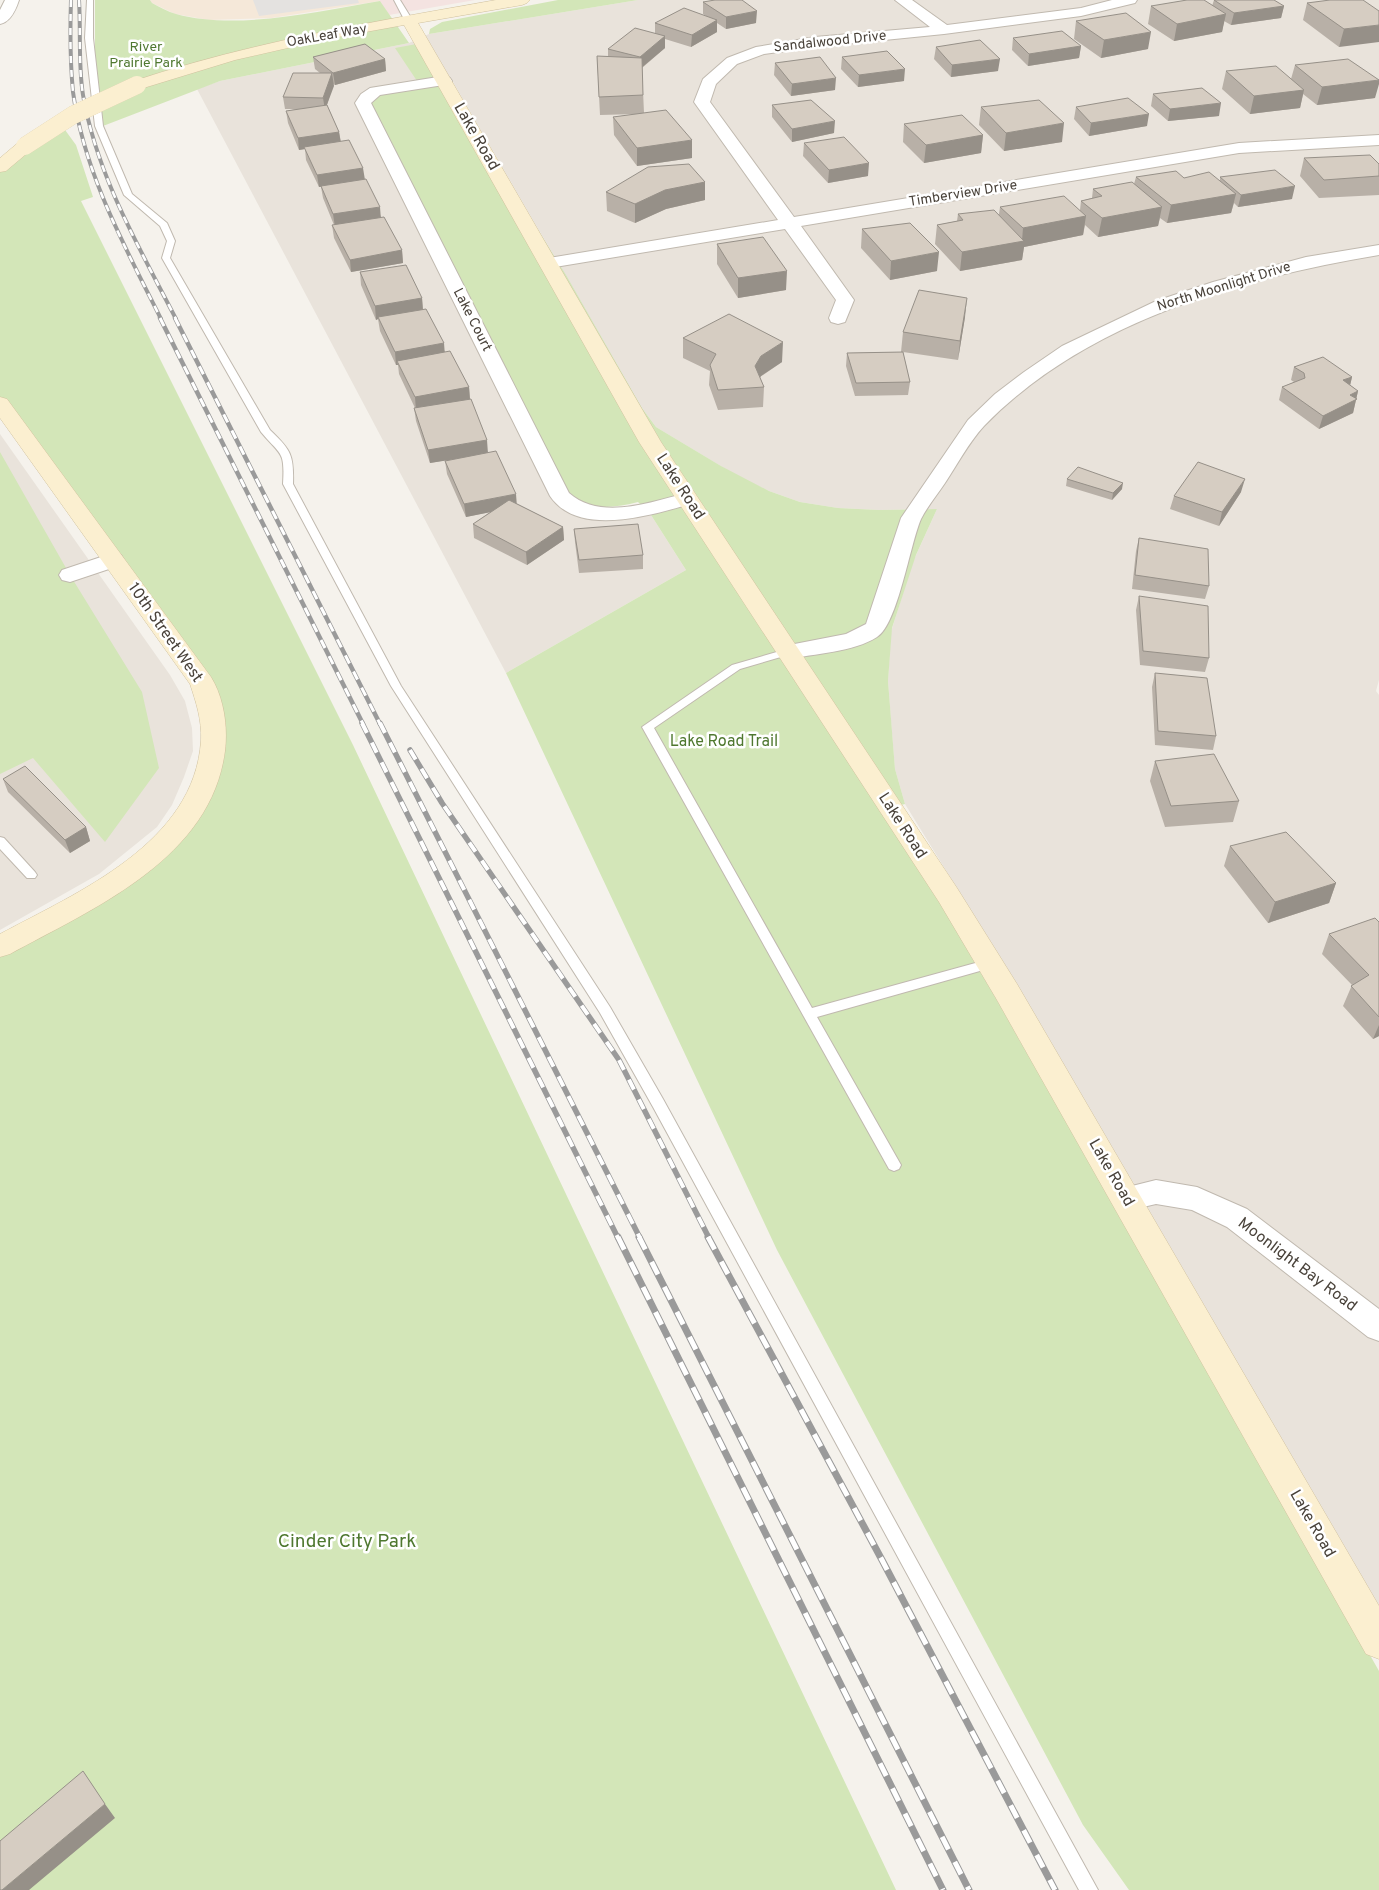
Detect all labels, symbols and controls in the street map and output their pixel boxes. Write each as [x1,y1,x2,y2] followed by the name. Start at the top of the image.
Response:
[286,21,368,51] street label: OakLeaf Way
[773,28,887,56] street label: Sandalwood Drive
[109,39,183,72] park label: River Prairie Park
[449,100,503,174] street label: Lake Road
[908,177,1018,211] street label: Timberview Drive
[1155,259,1293,315] street label: North Moonlight Drive
[449,285,495,355] street label: Lake Court
[651,450,709,524] street label: Lake Road
[123,579,207,687] street label: 10th Street West
[670,732,778,752] park label: Lake Road Trail
[873,789,931,863] street label: Lake Road
[1084,1136,1138,1210] street label: Lake Road
[1233,1214,1361,1316] street label: Moonlight Bay Road
[1285,1487,1339,1561] street label: Lake Road
[278,1530,416,1554] park label: Cinder City Park

